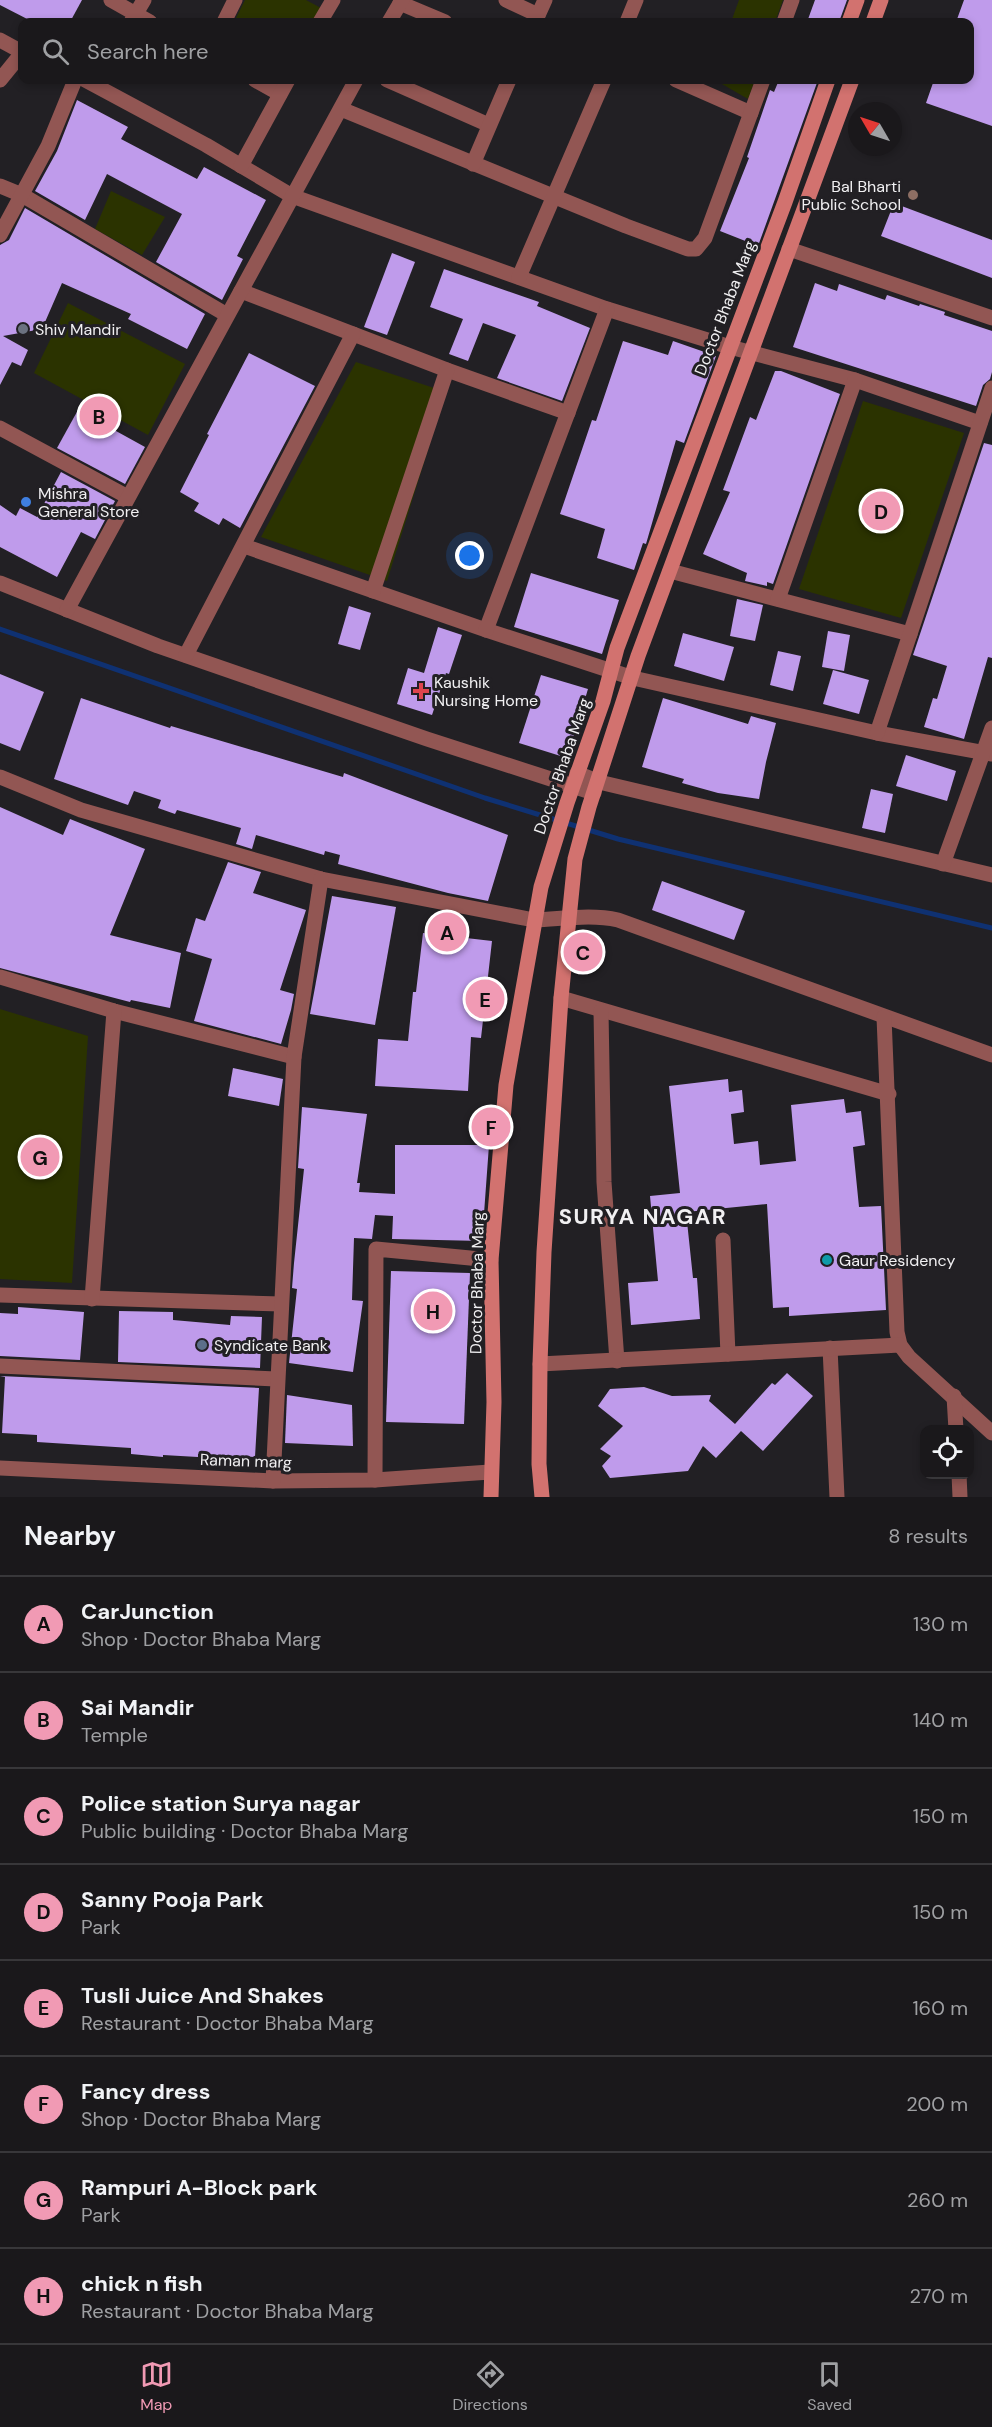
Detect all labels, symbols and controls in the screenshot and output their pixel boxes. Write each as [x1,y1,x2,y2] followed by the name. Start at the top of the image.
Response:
[18,18,974,84] search box
[39,35,72,68] icon: search
[87,37,208,66] text: Search here
[848,102,902,156] north arrow
[802,176,901,215] place label: Bal Bharti Public School
[906,188,920,202] marker: Bal Bharti Public School
[690,238,760,378] street label: Doctor Bhaba Marg
[35,319,121,340] place label: Shiv Mandir
[16,322,30,336] marker: Shiv Mandir
[80,394,118,438] pin: B
[38,483,139,522] place label: Mishra General Store
[862,488,900,534] pin: D
[19,495,33,509] marker: Mishra General Store
[455,541,484,570] your location
[434,672,538,711] place label: Kaushik Nursing Home
[412,682,430,700] marker: Kaushik Nursing Home
[529,695,595,837] street label: Doctor Bhaba Marg
[428,910,466,954] pin: A
[564,930,602,974] pin: C
[466,976,504,1022] pin: E
[472,1104,510,1150] pin: F
[20,1134,60,1180] pin: G
[559,1202,727,1231] district label: SURYA NAGAR
[465,1212,489,1354] street label: Doctor Bhaba Marg
[839,1250,956,1271] place label: Gaur Residency
[820,1253,834,1267] marker: Gaur Residency
[414,1288,452,1334] pin: H
[214,1335,328,1356] place label: Syndicate Bank
[195,1338,209,1352] marker: Syndicate Bank
[920,1425,974,1479] map controls
[920,1425,974,1479] button: locate
[200,1449,292,1473] street label: Raman marg
[24,1519,116,1553] text: Nearby
[888,1523,968,1549] text: 8 results
[81,1597,214,1626] text: CarJunction
[36,1611,51,1637] text: A
[913,1611,968,1637] text: 130 m
[81,1626,321,1652] text: Shop · Doctor Bhaba Marg
[81,1693,194,1722] text: Sai Mandir
[37,1707,50,1733] text: B
[913,1707,968,1733] text: 140 m
[81,1722,148,1748] text: Temple
[81,1789,360,1818] text: Police station Surya nagar
[36,1803,51,1829] text: C
[913,1803,968,1829] text: 150 m
[81,1818,409,1844] text: Public building · Doctor Bhaba Marg
[81,1885,264,1914] text: Sanny Pooja Park
[36,1899,51,1925] text: D
[913,1899,968,1925] text: 150 m
[81,1914,121,1940] text: Park
[81,1981,324,2010] text: Tusli Juice And Shakes
[38,1995,49,2021] text: E
[912,1995,968,2021] text: 160 m
[81,2010,374,2036] text: Restaurant · Doctor Bhaba Marg
[81,2077,210,2106] text: Fancy dress
[38,2091,49,2117] text: F
[906,2091,968,2117] text: 200 m
[81,2106,321,2132] text: Shop · Doctor Bhaba Marg
[81,2173,317,2202] text: Rampuri A-Block park
[36,2187,51,2213] text: G
[907,2187,968,2213] text: 260 m
[81,2202,121,2228] text: Park
[81,2269,203,2298] text: chick n fish
[36,2283,51,2309] text: H
[910,2283,968,2309] text: 270 m
[81,2298,374,2324] text: Restaurant · Doctor Bhaba Marg
[140,2358,173,2415] tab: Map
[452,2358,528,2415] tab: Directions
[807,2358,852,2415] tab: Saved

